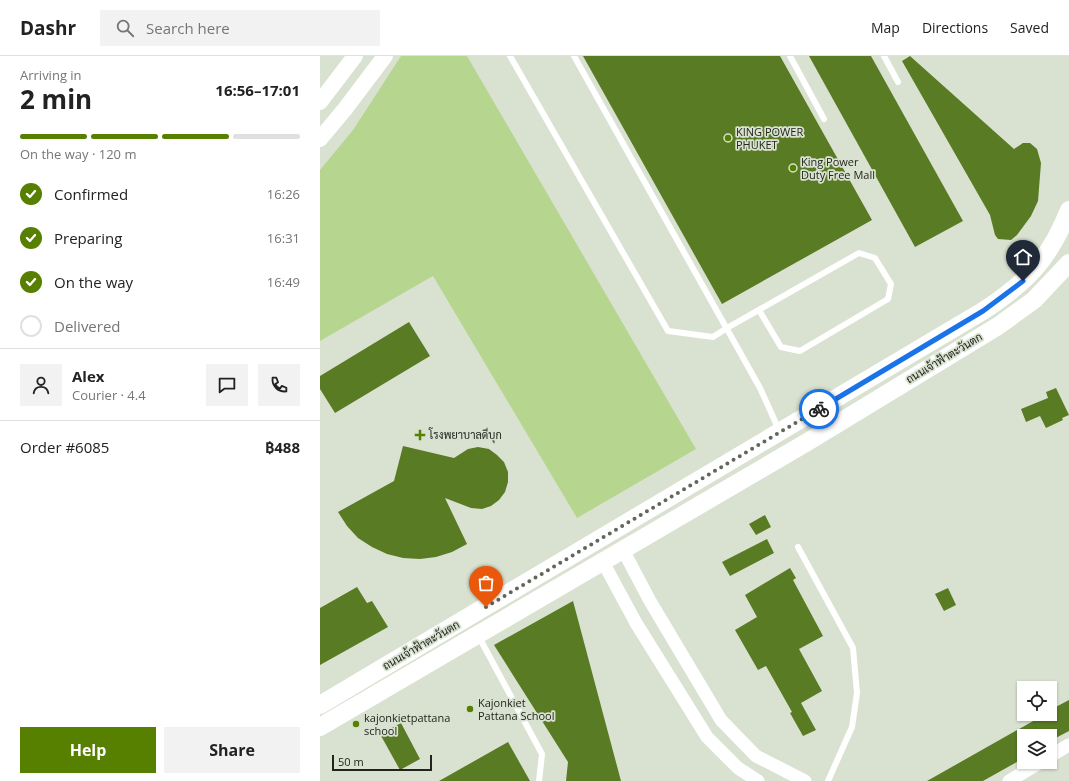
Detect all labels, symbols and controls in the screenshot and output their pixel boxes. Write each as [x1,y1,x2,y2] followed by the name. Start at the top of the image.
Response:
[100,10,380,46] search box
[20,15,76,41] text: Dashr
[114,17,136,39] icon: search
[146,18,230,38] text: Search here
[871,18,900,37] text: Map
[922,18,988,37] text: Directions
[1010,18,1049,37] text: Saved
[20,66,82,84] text: Arriving in
[215,80,300,100] text: 16:56–17:01
[20,81,92,117] text: 2 min
[736,124,803,152] place label: KING POWER PHUKET
[723,133,733,143] marker: KING POWER PHUKET
[20,145,136,163] text: On the way · 120 m
[801,154,875,182] place label: King Power Duty Free Mall
[788,163,798,173] marker: King Power Duty Free Mall
[20,183,42,205] icon: check
[54,184,128,204] text: Confirmed
[267,185,300,203] text: 16:26
[20,227,42,249] icon: check
[54,228,122,248] text: Preparing
[267,229,300,247] text: 16:31
[1006,240,1040,281] pin
[1012,246,1034,268] icon: home
[20,271,42,293] icon: check
[54,272,133,292] text: On the way
[267,273,300,291] text: 16:49
[54,316,121,336] text: Delivered
[903,329,985,386] street label: ถนนเจ้าฟ้าตะวันตก
[20,364,62,406] button: person
[206,364,248,406] button: chat
[258,364,300,406] button: phone
[72,366,104,386] text: Alex
[72,386,146,404] text: Courier · 4.4
[799,389,839,429] courier
[808,398,830,420] icon: bike
[428,427,502,444] place label: โรงพยาบาลดีบุก
[414,429,426,441] marker: โรงพยาบาลดีบุก
[20,437,109,457] text: Order #6085
[265,437,300,457] text: ฿488
[469,566,503,607] pin
[475,572,497,594] icon: bag
[379,616,462,673] street label: ถนนเจ้าฟ้าตะวันตก
[1017,681,1057,769] map controls
[1017,681,1057,721] button: locate
[478,695,554,723] place label: Kajonkiet Pattana School
[465,704,475,714] marker: Kajonkiet Pattana School
[364,710,450,738] place label: kajonkietpattana school
[351,719,361,729] marker: kajonkietpattana school
[20,727,156,773] button: Help
[164,727,300,773] button: Share
[1017,729,1057,769] button: layers
[332,753,432,772] scale bar
[338,754,364,769] text: 50 m

